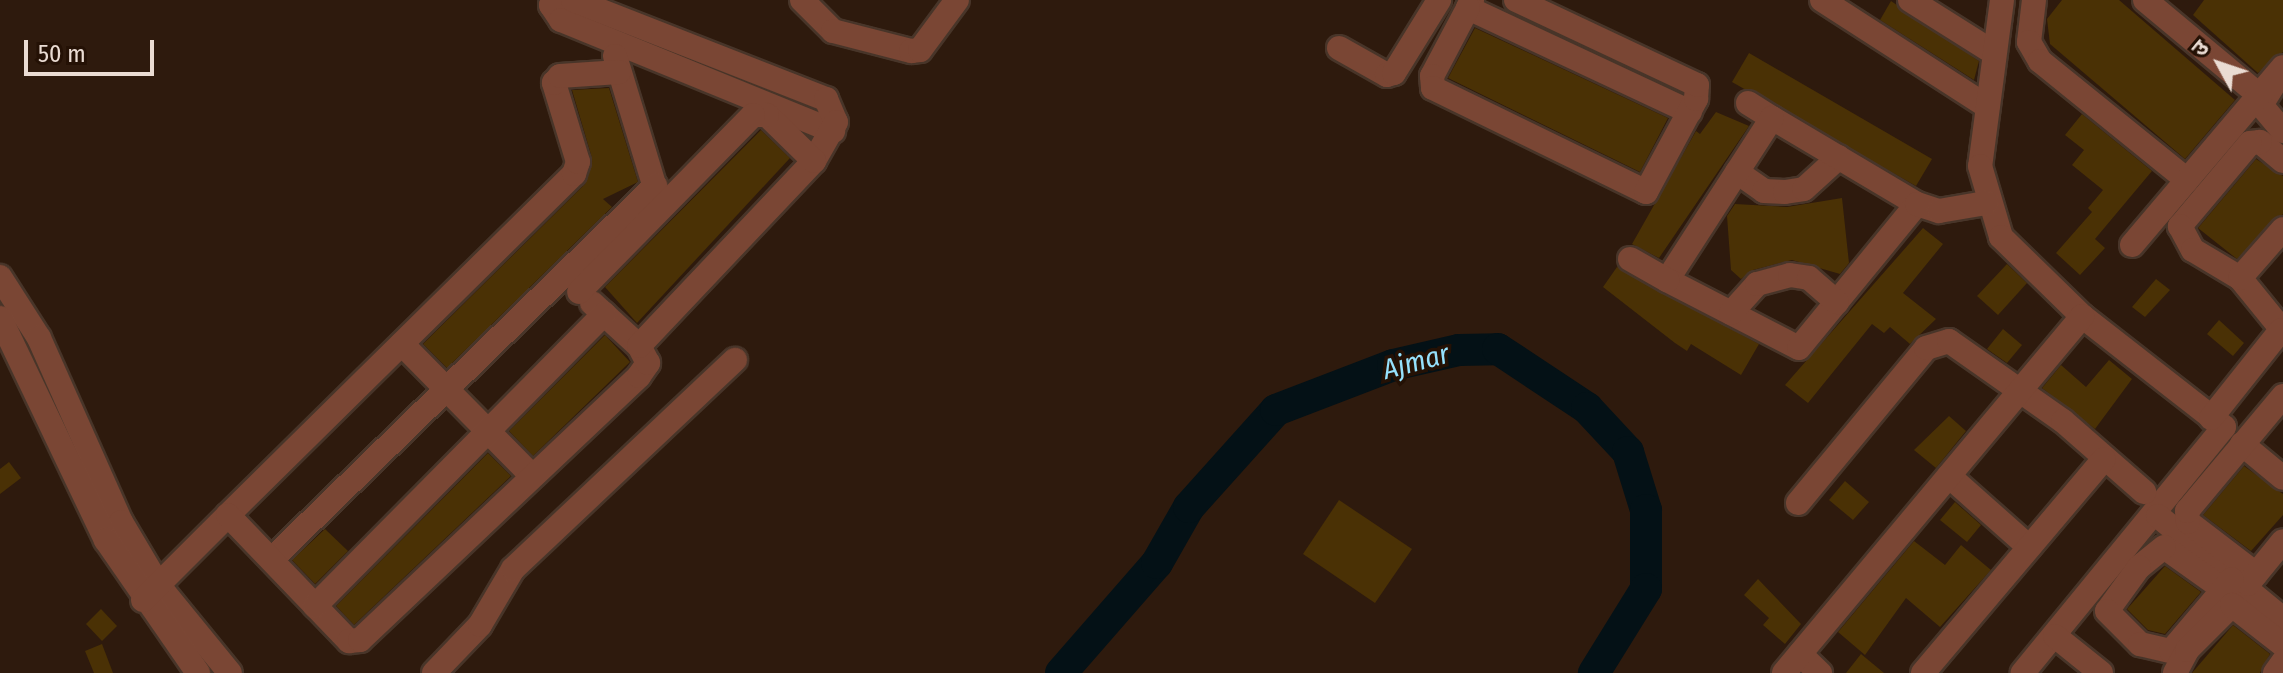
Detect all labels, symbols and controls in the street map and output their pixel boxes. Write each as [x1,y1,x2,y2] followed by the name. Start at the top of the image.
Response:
[28,24,158,74] scale bar
[2179,24,2259,104] north arrow
[2186,35,2215,62] text: उ
[38,40,86,68] text: 50 m
[1379,337,1453,387] water label: Ajmar

